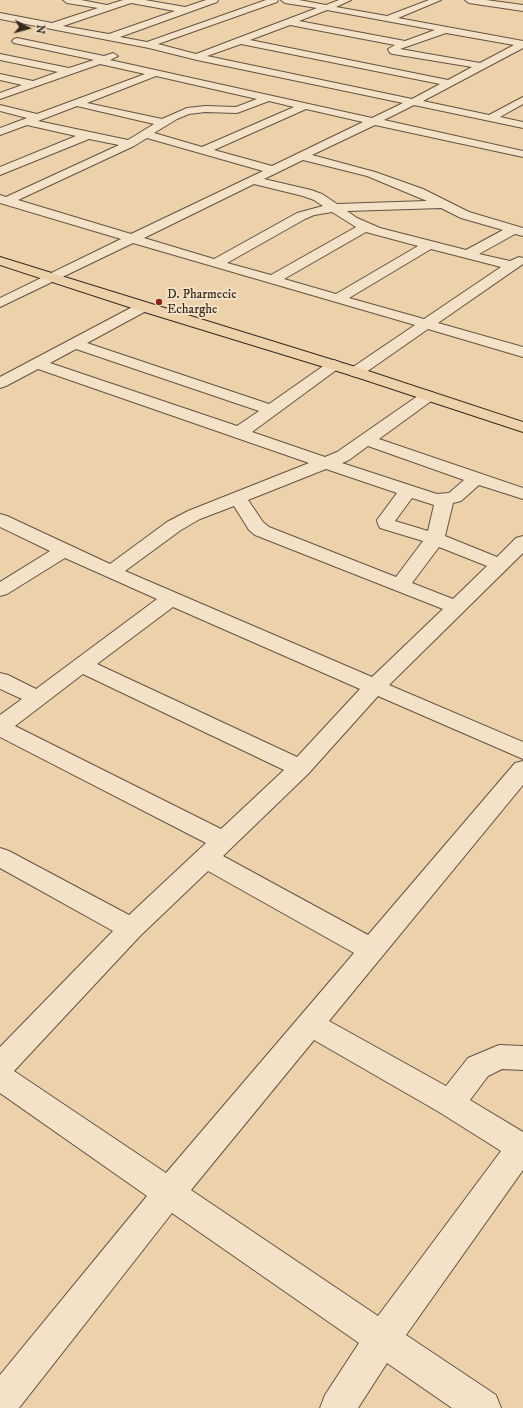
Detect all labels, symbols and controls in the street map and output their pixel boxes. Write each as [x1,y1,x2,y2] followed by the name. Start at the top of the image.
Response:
[8,8,48,48] north arrow
[33,24,47,34] text: N
[167,287,237,318] place label: D. Pharmecie Echarghe
[154,297,164,307] marker: D. Pharmecie Echarghe

